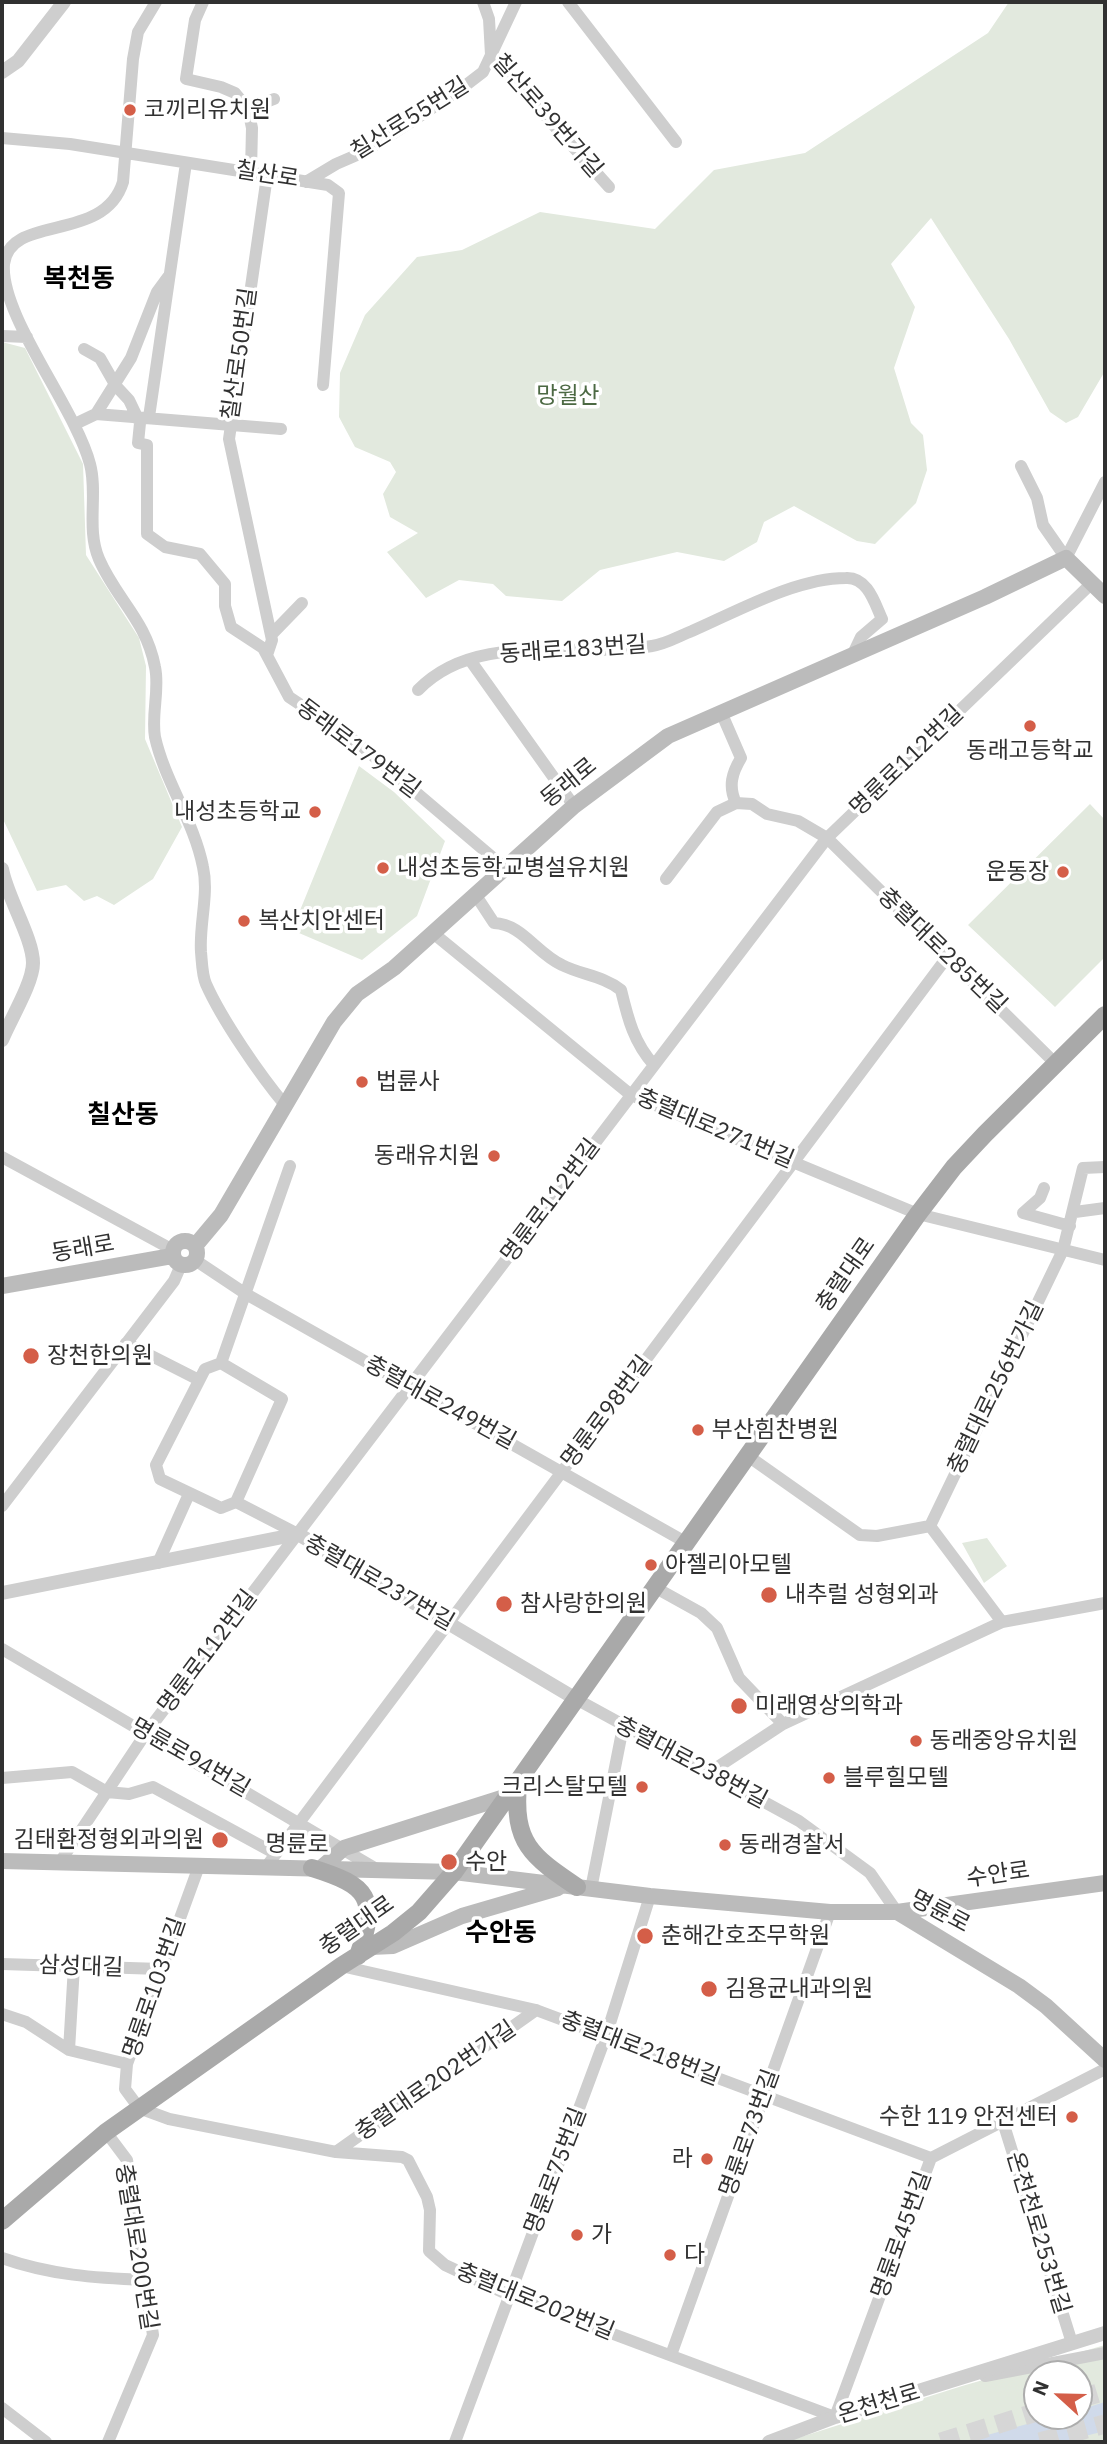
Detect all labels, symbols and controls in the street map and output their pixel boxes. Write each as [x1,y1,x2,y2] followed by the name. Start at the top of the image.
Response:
[486,49,608,183] street label: 칠산로39번가길
[346,72,474,166] street label: 칠산로55번길
[144,96,271,124] place label: 코끼리유치원
[122,102,138,118] marker: 코끼리유치원
[233,156,301,194] street label: 칠산로
[43,263,115,295] district label: 복천동
[217,286,263,422] street label: 칠산로50번길
[536,382,600,410] park label: 망월산
[499,631,647,669] street label: 동래로183번길
[291,694,425,804] street label: 동래로179번길
[844,700,970,822] street label: 명륜로112번길
[1022,718,1038,734] marker: 동래고등학교
[967,737,1093,765] place label: 동래고등학교
[536,752,602,814] street label: 동래로
[174,798,301,826] place label: 내성초등학교
[307,804,323,820] marker: 내성초등학교
[397,854,630,882] place label: 내성초등학교병설유치원
[986,858,1049,886] place label: 운동장
[375,860,391,876] marker: 내성초등학교병설유치원
[1055,864,1071,880] marker: 운동장
[872,883,1012,1019] street label: 충렬대로285번길
[258,907,385,935] place label: 복산치안센터
[236,913,252,929] marker: 복산치안센터
[376,1068,439,1096] place label: 법륜사
[354,1074,370,1090] marker: 법륜사
[632,1083,798,1175] street label: 충렬대로271번길
[87,1099,159,1131] district label: 칠산동
[496,1134,606,1268] street label: 명륜로112번길
[374,1142,480,1170] place label: 동래유치원
[486,1148,502,1164] marker: 동래유치원
[49,1230,117,1268] street label: 동래로
[810,1232,882,1318] street label: 충렬대로
[942,1297,1050,1479] street label: 충렬대로256번가길
[47,1342,153,1370] place label: 장천한의원
[21,1346,41,1366] marker: 장천한의원
[360,1350,520,1456] street label: 충렬대로249번길
[556,1350,658,1474] street label: 명륜로98번길
[712,1416,839,1444] place label: 부산힘찬병원
[690,1422,706,1438] marker: 부산힘찬병원
[299,1529,459,1637] street label: 충렬대로237번길
[665,1551,792,1579] place label: 아젤리아모텔
[643,1557,659,1573] marker: 아젤리아모텔
[785,1581,939,1609] place label: 내추럴 성형외과
[153,1585,263,1719] street label: 명륜로112번길
[759,1585,779,1605] marker: 내추럴 성형외과
[520,1590,647,1618] place label: 참사랑한의원
[494,1594,514,1614] marker: 참사랑한의원
[755,1692,903,1720] place label: 미래영상의학과
[729,1696,749,1716] marker: 미래영상의학과
[610,1711,772,1815] street label: 충렬대로238번길
[125,1713,255,1803] street label: 명륜로94번길
[930,1727,1078,1755] place label: 동래중앙유치원
[908,1733,924,1749] marker: 동래중앙유치원
[843,1764,949,1792] place label: 블루힐모텔
[821,1770,837,1786] marker: 블루힐모텔
[501,1773,628,1801] place label: 크리스탈모텔
[634,1779,650,1795] marker: 크리스탈모텔
[14,1826,204,1854] place label: 김태환정형외과의원
[210,1830,230,1850] marker: 김태환정형외과의원
[265,1831,329,1859] street label: 명륜로
[739,1831,845,1859] place label: 동래경찰서
[717,1837,733,1853] marker: 동래경찰서
[465,1848,507,1876] place label: 수안
[439,1852,459,1872] marker: 수안
[965,1857,1031,1893] street label: 수안로
[905,1885,975,1939] street label: 명륜로
[314,1890,400,1962] street label: 충렬대로
[118,1914,192,2062] street label: 명륜로103번길
[465,1917,537,1949] district label: 수안동
[661,1922,830,1950] place label: 춘해간호조무학원
[635,1926,655,1946] marker: 춘해간호조무학원
[38,1952,124,1982] street label: 삼성대길
[725,1975,873,2003] place label: 김용균내과의원
[699,1979,719,1999] marker: 김용균내과의원
[556,2006,724,2092] street label: 충렬대로218번길
[350,2015,522,2147] street label: 충렬대로202번가길
[714,2066,786,2200] street label: 명륜로73번길
[879,2103,1058,2131] place label: 수한 119 안전센터
[519,2104,593,2238] street label: 명륜로75번길
[1064,2109,1080,2125] marker: 수한 119 안전센터
[672,2145,693,2173] place label: 라
[1000,2148,1076,2318] street label: 온천천로253번길
[699,2151,715,2167] marker: 라
[109,2162,163,2332] street label: 충렬대로200번길
[866,2168,938,2302] street label: 명륜로45번길
[591,2221,612,2249] place label: 가
[569,2227,585,2243] marker: 가
[684,2241,705,2269] place label: 다
[662,2247,678,2263] marker: 다
[452,2258,618,2346] street label: 충렬대로202번길
[1023,2360,1093,2430] north arrow
[1027,2377,1054,2399] text: N
[834,2378,924,2430] street label: 온천천로

